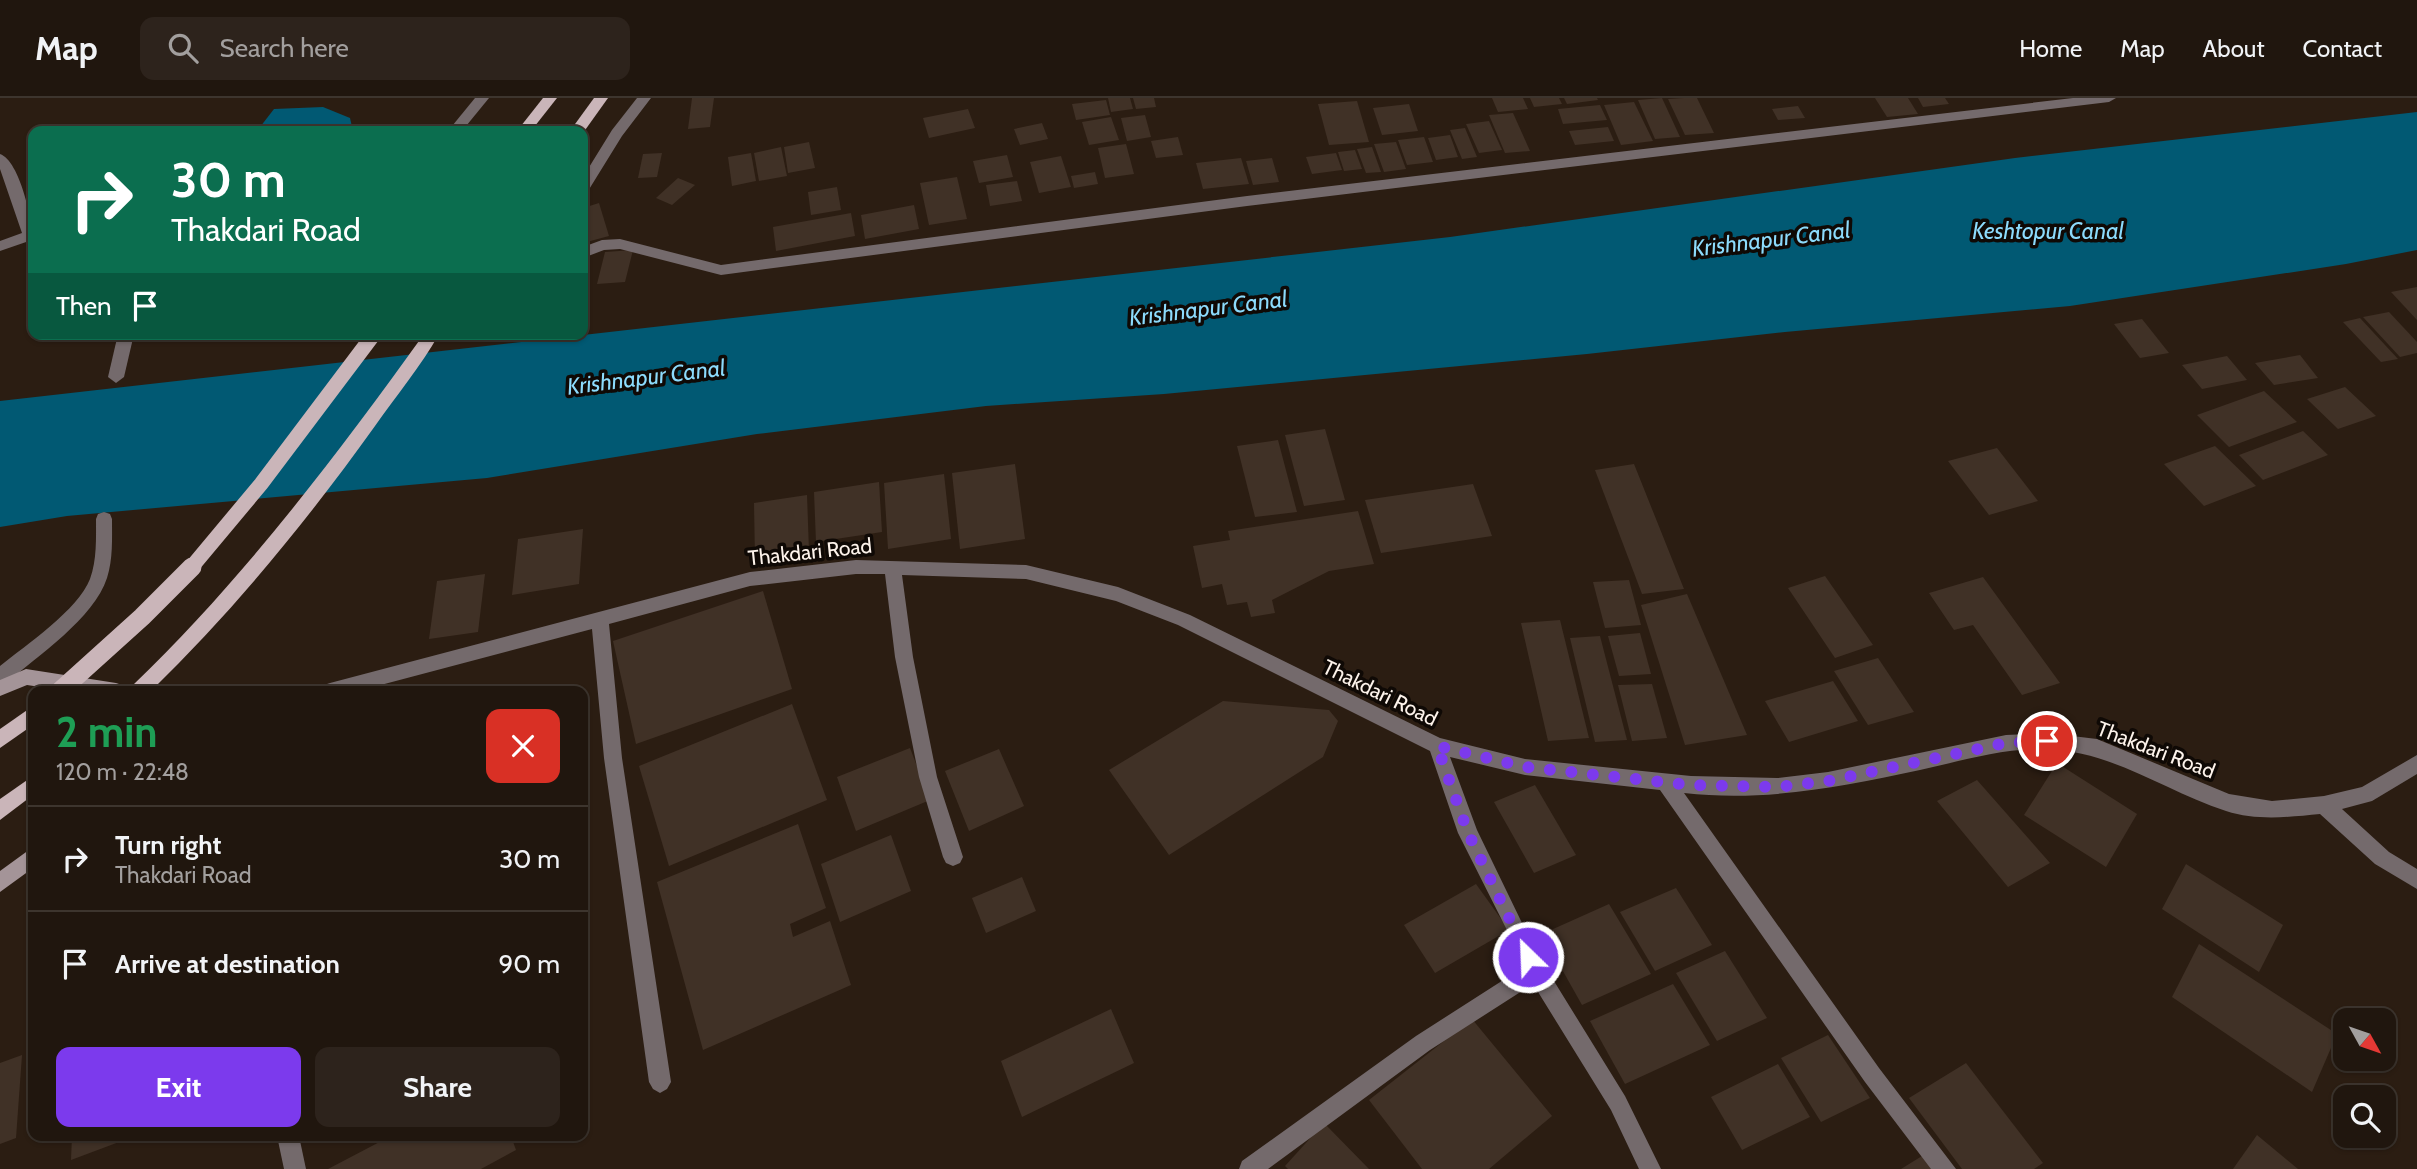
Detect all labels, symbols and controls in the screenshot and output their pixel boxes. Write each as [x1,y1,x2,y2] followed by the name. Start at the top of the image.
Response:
[140,17,630,80] search box
[35,28,98,68] text: Map
[164,29,202,67] icon: search
[220,32,349,64] text: Search here
[2019,34,2082,63] text: Home
[2120,34,2165,63] text: Map
[2203,34,2265,63] text: About
[2303,34,2382,63] text: Contact
[171,150,286,209] text: 30 m
[56,154,147,245] icon: right
[171,210,361,249] text: Thakdari Road
[1690,215,1852,263] water label: Krishnapur Canal
[1972,217,2124,245] water label: Keshtopur Canal
[1127,284,1289,332] water label: Krishnapur Canal
[126,287,164,325] icon: arrive
[56,290,112,322] text: Then
[565,353,727,401] water label: Krishnapur Canal
[747,533,873,570] street label: Thakdari Road
[1319,654,1442,731] street label: Thakdari Road
[56,706,157,758] text: 2 min
[486,709,560,783] button: close
[2017,711,2077,771] pin
[2094,716,2219,784] street label: Thakdari Road
[2028,722,2066,760] icon: arrive
[56,758,189,786] text: 120 m · 22:48
[115,829,221,861] text: Turn right
[56,840,94,878] icon: right
[499,843,560,875] text: 30 m
[115,861,251,889] text: Thakdari Road
[1491,920,1565,994] position arrow
[56,945,94,983] icon: arrive
[115,948,340,980] text: Arrive at destination
[498,948,560,980] text: 90 m
[2333,1008,2396,1071] north arrow
[2333,1008,2396,1148] map controls
[56,1047,301,1127] button: Exit
[315,1047,560,1127] button: Share
[2333,1085,2396,1148] button: search

